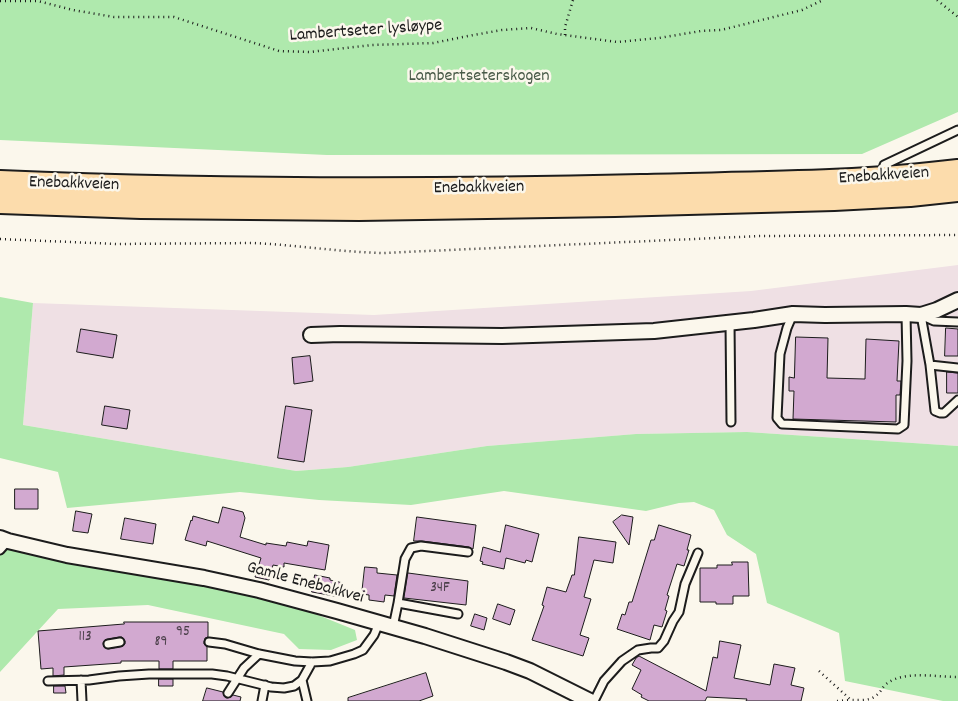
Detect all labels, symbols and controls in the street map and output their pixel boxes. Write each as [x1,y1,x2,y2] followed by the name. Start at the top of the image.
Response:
[289,16,443,48] street label: Lambertseter lysløype
[408,67,550,89] park label: Lambertseterskogen
[838,163,930,191] street label: Enebakkveien
[28,173,120,197] street label: Enebakkveien
[434,177,524,201] street label: Enebakkveien
[244,558,366,610] street label: Gamle Enebakkvei
[430,580,450,598] house number: 34F
[176,624,190,642] house number: 95
[78,629,92,647] house number: 113
[155,634,167,652] house number: 89

